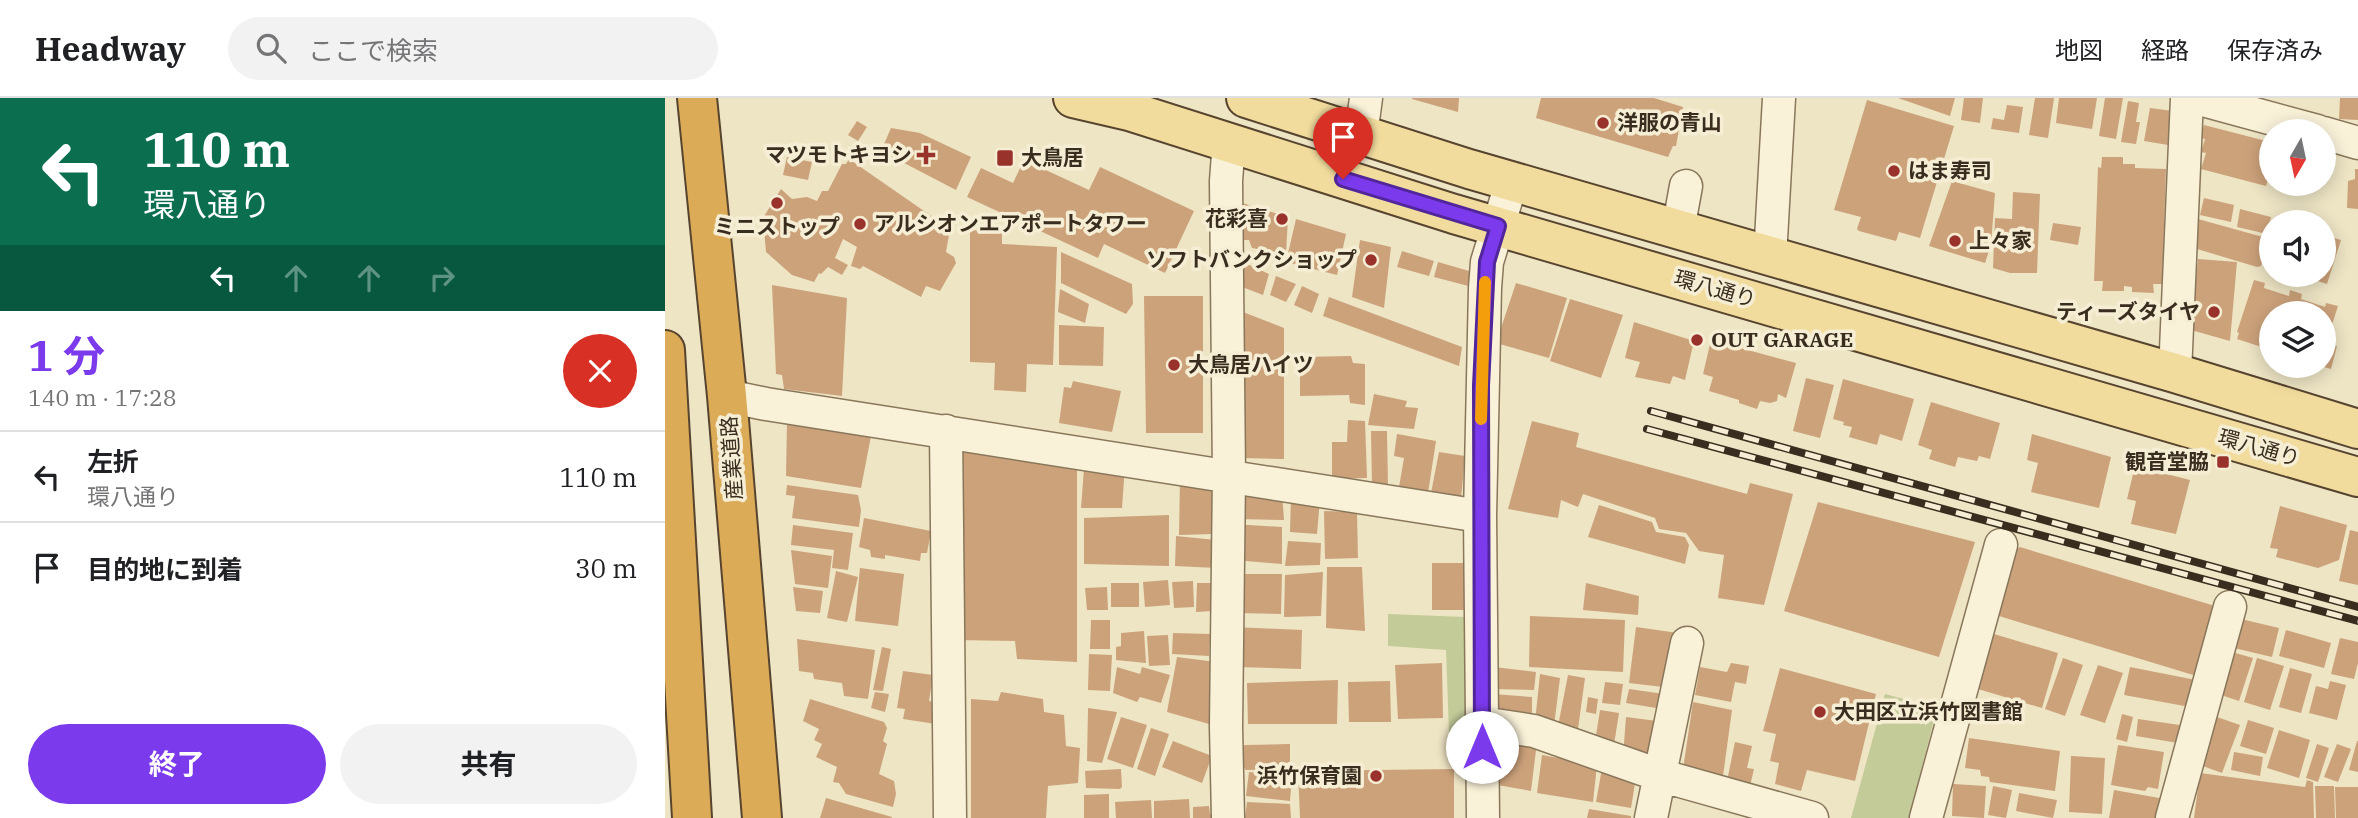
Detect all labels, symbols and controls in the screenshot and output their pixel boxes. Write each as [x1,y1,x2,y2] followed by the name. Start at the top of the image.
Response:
[228,17,718,80] search box
[35,27,186,70] text: Headway
[252,29,290,67] icon: search
[308,33,438,67] text: ここで検索
[2055,34,2103,66] text: 地図
[2141,34,2189,66] text: 経路
[2227,34,2323,66] text: 保存済み
[1313,107,1373,179] pin
[1617,108,1722,136] place label: 洋服の青山
[1595,115,1611,131] marker: 洋服の青山
[143,117,290,180] text: 110 m
[1324,118,1362,156] icon: arrive
[2259,119,2336,196] north arrow
[2259,119,2336,378] map controls
[28,126,119,217] icon: left
[765,140,912,168] place label: マツモトキヨシ
[1021,143,1084,171] place label: 大鳥居
[918,147,934,163] marker: マツモトキヨシ
[995,148,1015,168] marker: 大鳥居
[1908,156,1992,184] place label: はま寿司
[1886,163,1902,179] marker: はま寿司
[143,183,271,225] text: 環八通り
[769,195,785,211] marker: ミニストップ
[1205,204,1268,232] place label: 花彩喜
[874,209,1147,237] place label: アルシオンエアポートタワー
[2259,210,2336,287] button: sound
[1274,211,1290,227] marker: 花彩喜
[714,212,840,240] place label: ミニストップ
[852,216,868,232] marker: アルシオンエアポートタワー
[1969,226,2032,254] place label: 上々家
[1947,233,1963,249] marker: 上々家
[1146,245,1357,273] place label: ソフトバンクショップ
[1363,252,1379,268] marker: ソフトバンクショップ
[204,259,242,297] icon: left
[277,259,315,297] icon: ahead
[350,259,388,297] icon: ahead
[423,259,461,297] icon: right
[1671,263,1760,313] street label: 環八通り
[2056,297,2200,325] place label: ティーズタイヤ
[2259,301,2336,378] button: layers
[2206,304,2222,320] marker: ティーズタイヤ
[1711,325,1853,353] place label: OUT GARAGE
[28,328,105,383] text: 1 分
[1689,332,1705,348] marker: OUT GARAGE
[563,334,637,408] button: close
[1188,350,1314,378] place label: 大鳥居ハイツ
[1166,357,1182,373] marker: 大鳥居ハイツ
[28,382,177,412] text: 140 m · 17:28
[714,415,748,501] street label: 産業道路
[2215,422,2304,472] street label: 環八通り
[87,444,139,478] text: 左折
[2125,447,2209,475] place label: 観音堂脇
[2215,454,2231,470] marker: 観音堂脇
[28,458,66,496] icon: left
[559,460,637,494] text: 110 m
[87,481,179,511] text: 環八通り
[28,549,66,587] icon: arrive
[575,551,637,585] text: 30 m
[87,552,243,586] text: 目的地に到着
[1834,697,2023,725] place label: 大田区立浜竹図書館
[1812,704,1828,720] marker: 大田区立浜竹図書館
[1445,710,1519,784] position arrow
[28,724,326,804] button: 終了
[340,724,637,804] button: 共有
[1257,761,1362,789] place label: 浜竹保育園
[1368,768,1384,784] marker: 浜竹保育園

